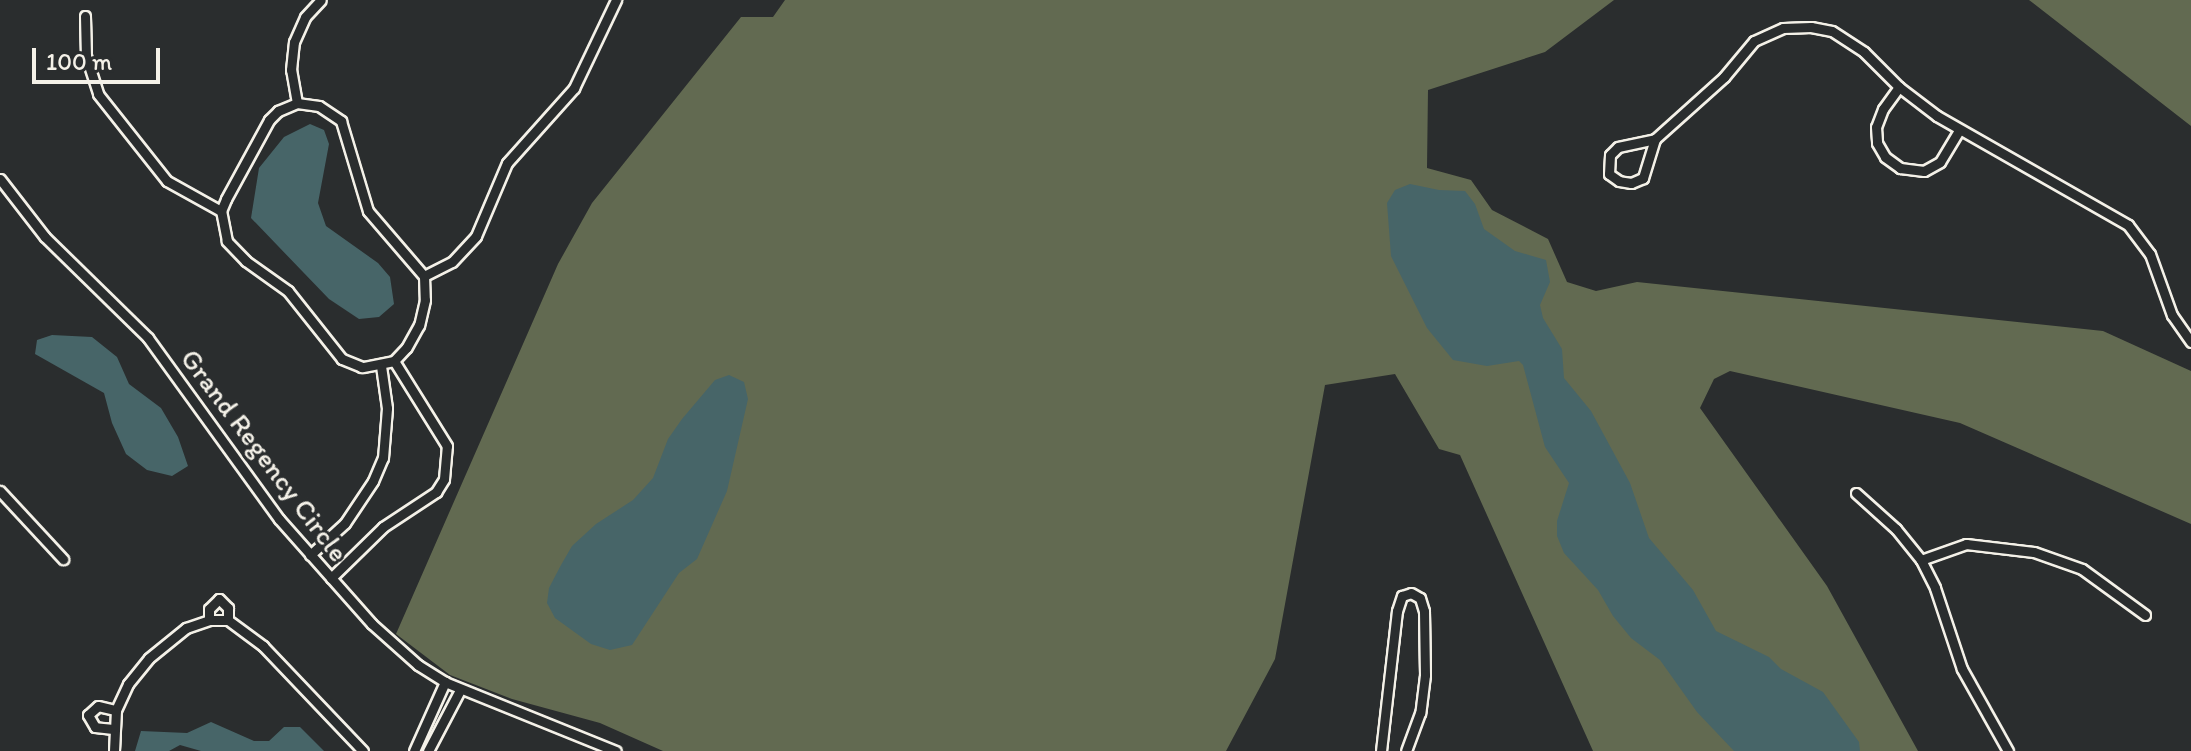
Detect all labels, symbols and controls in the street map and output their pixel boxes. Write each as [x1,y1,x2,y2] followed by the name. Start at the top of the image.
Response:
[36,32,164,82] scale bar
[46,47,112,76] text: 100 m
[174,342,356,568] street label: Grand Regency Circle

